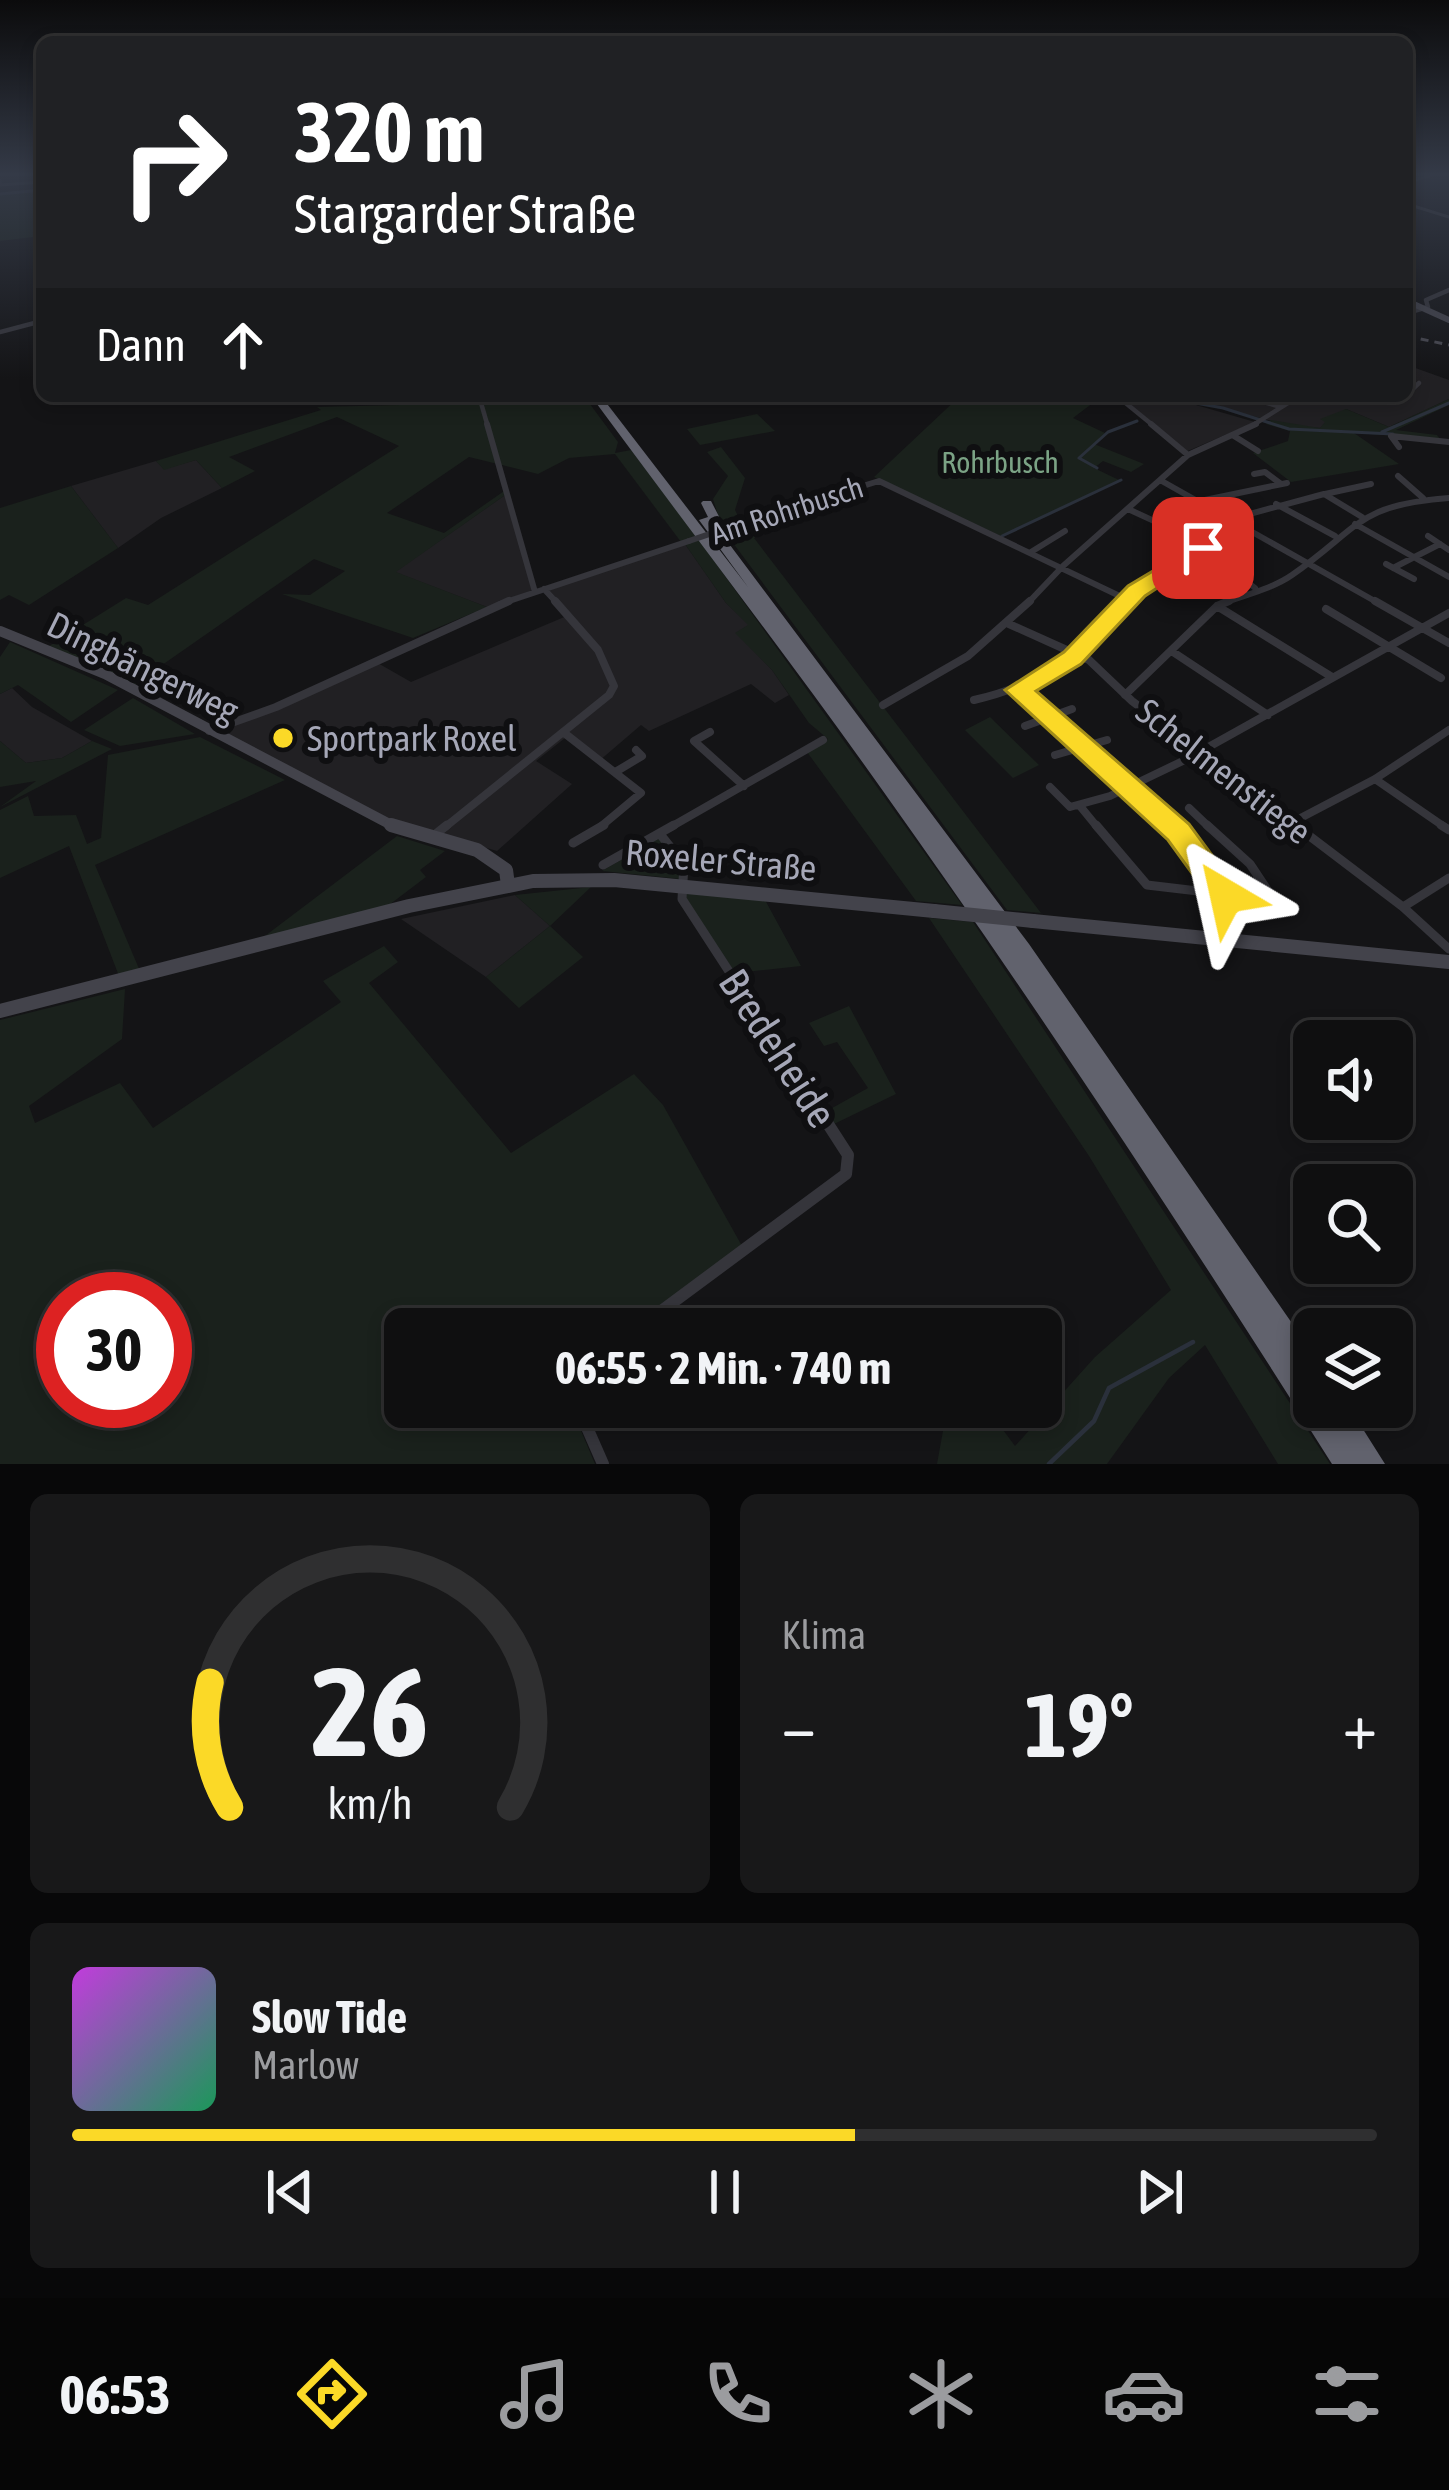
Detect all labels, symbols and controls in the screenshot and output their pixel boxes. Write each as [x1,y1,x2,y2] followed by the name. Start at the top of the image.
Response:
[96,84,252,240] icon: right
[294,84,484,180] text: 320 m
[294,183,636,244] text: Stargarder Straße
[210,312,276,378] icon: ahead
[96,319,186,371] text: Dann
[941,445,1059,479] park label: Rohrbusch
[707,469,867,551] street label: Am Rohrbusch
[1152,497,1254,599] pin
[1170,515,1236,581] icon: arrive
[41,603,246,732] street label: Dingbängerweg
[1128,690,1320,852] street label: Schelmenstiege
[307,717,517,759] place label: Sportpark Roxel
[270,725,296,751] marker: Sportpark Roxel
[624,831,818,889] street label: Roxeler Straße
[1163,833,1289,959] position arrow
[709,960,847,1136] street label: Bredeheide
[1293,1020,1413,1428] map controls
[1293,1020,1413,1140] button: sound
[1293,1164,1413,1284] button: search
[36,1272,192,1428] speed limit sign: 30
[1293,1308,1413,1428] button: layers
[555,1342,891,1394] text: 06:55 · 2 Min. · 740 m
[782,1613,866,1657] text: Klima
[311,1639,428,1782] text: 26
[1025,1673,1134,1776] text: 19°
[782,1687,816,1763] text: −
[1343,1687,1377,1763] text: +
[327,1778,412,1827] text: km/h
[252,1991,407,2043] text: Slow Tide
[252,2043,359,2087] text: Marlow
[257,2159,323,2225] icon: previous
[692,2159,758,2225] icon: pause
[1127,2159,1193,2225] icon: next
[290,2352,374,2436] icon: directions
[493,2352,577,2436] icon: music
[696,2352,780,2436] icon: phone
[899,2352,983,2436] icon: climate
[1102,2352,1186,2436] icon: car
[1305,2352,1389,2436] icon: filters
[60,2364,171,2425] text: 06:53

